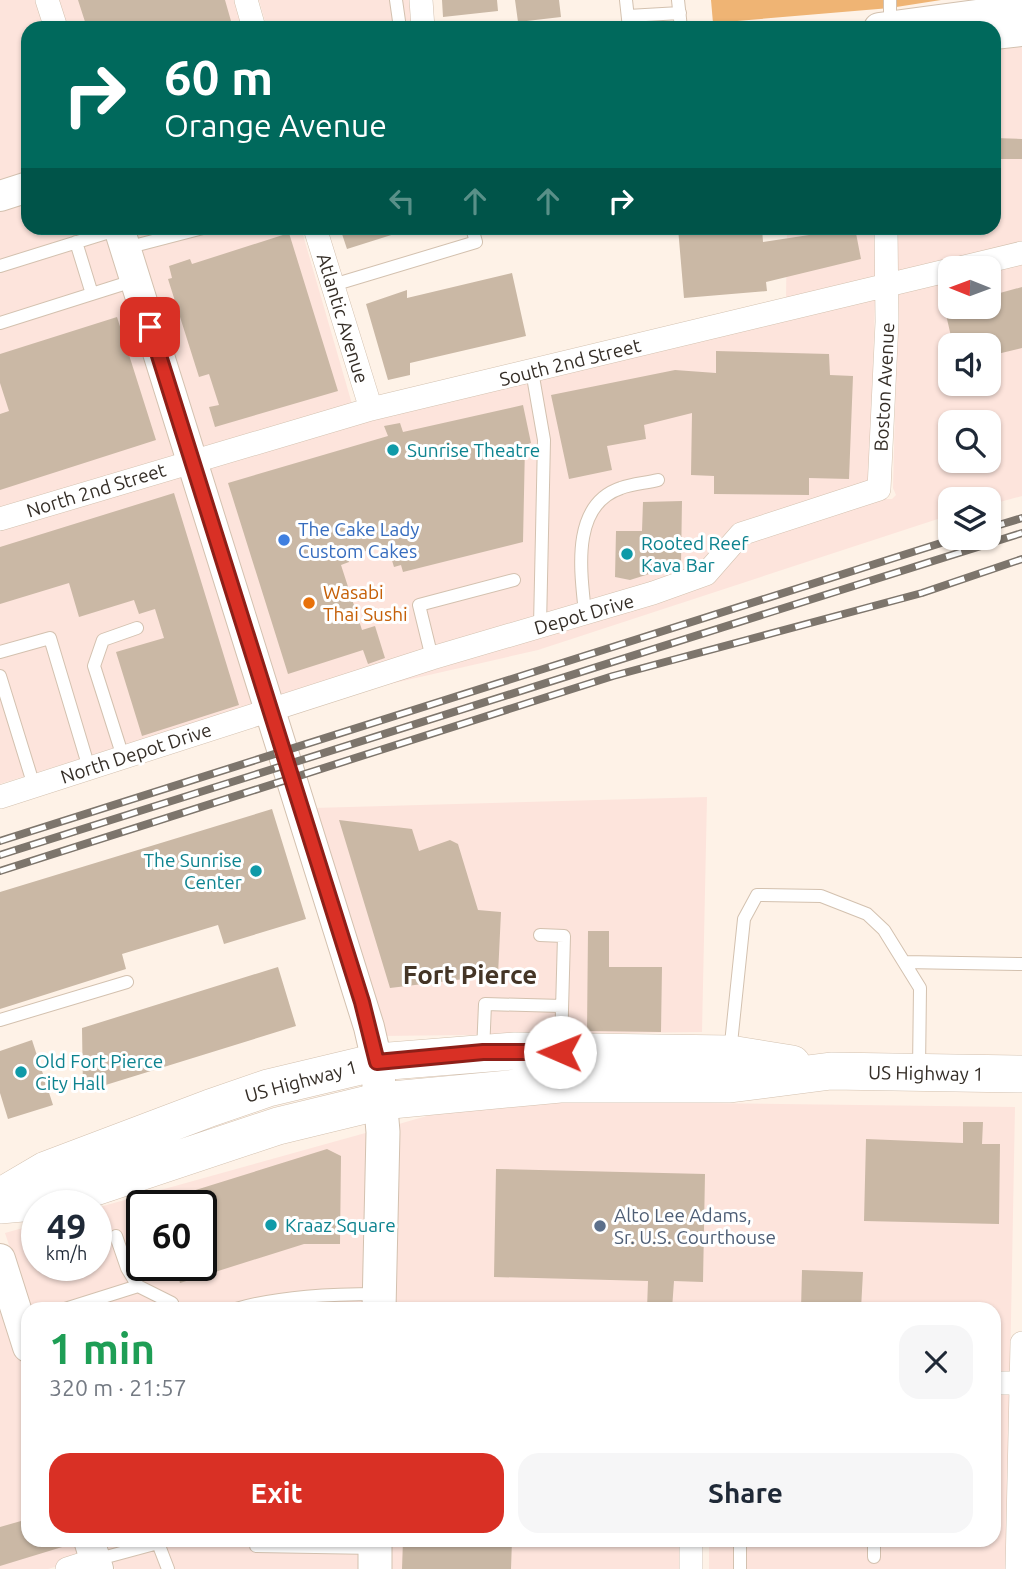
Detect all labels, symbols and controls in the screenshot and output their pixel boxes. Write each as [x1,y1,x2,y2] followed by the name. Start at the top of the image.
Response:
[49,49,140,140] icon: right
[164,49,273,104] text: 60 m
[164,107,387,143] text: Orange Avenue
[383,182,421,220] icon: left
[456,182,494,220] icon: ahead
[529,182,567,220] icon: ahead
[602,182,640,220] icon: right
[313,250,373,386] street label: Atlantic Avenue
[938,256,1001,318] north arrow
[938,256,1001,550] map controls
[120,297,180,357] pin
[131,308,169,346] icon: arrive
[870,322,898,452] street label: Boston Avenue
[938,333,1001,396] button: sound
[497,334,643,390] street label: South 2nd Street
[938,410,1001,473] button: search
[407,439,540,461] place label: Sunrise Theatre
[385,442,401,458] marker: Sunrise Theatre
[24,458,169,522] street label: North 2nd Street
[938,487,1001,550] button: layers
[298,518,420,562] place label: The Cake Lady Custom Cakes
[276,532,292,548] marker: The Cake Lady Custom Cakes
[641,532,749,576] place label: Rooted Reef Kava Bar
[619,546,635,562] marker: Rooted Reef Kava Bar
[323,581,408,625] place label: Wasabi Thai Sushi
[532,589,636,639] street label: Depot Drive
[301,595,317,611] marker: Wasabi Thai Sushi
[58,718,214,788] street label: North Depot Drive
[144,849,242,893] place label: The Sunrise Center
[248,863,264,879] marker: The Sunrise Center
[403,960,537,989] district label: Fort Pierce
[523,1015,597,1089] position arrow
[35,1050,163,1094] place label: Old Fort Pierce City Hall
[242,1055,360,1107] street label: US Highway 1
[868,1061,984,1085] street label: US Highway 1
[13,1064,29,1080] marker: Old Fort Pierce City Hall
[126,1190,217,1281] speed limit sign: 60
[614,1204,776,1248] place label: Alto Lee Adams, Sr. U.S. Courthouse
[47,1206,86,1246] text: 49
[285,1214,396,1236] place label: Kraaz Square
[263,1217,279,1233] marker: Kraaz Square
[592,1218,608,1234] marker: Alto Lee Adams, Sr. U.S. Courthouse
[46,1243,87,1263] text: km/h
[49,1325,155,1372] text: 1 min
[899,1325,973,1399] button: close
[49,1375,187,1400] text: 320 m · 21:57
[49,1453,504,1533] button: Exit
[518,1453,973,1533] button: Share

